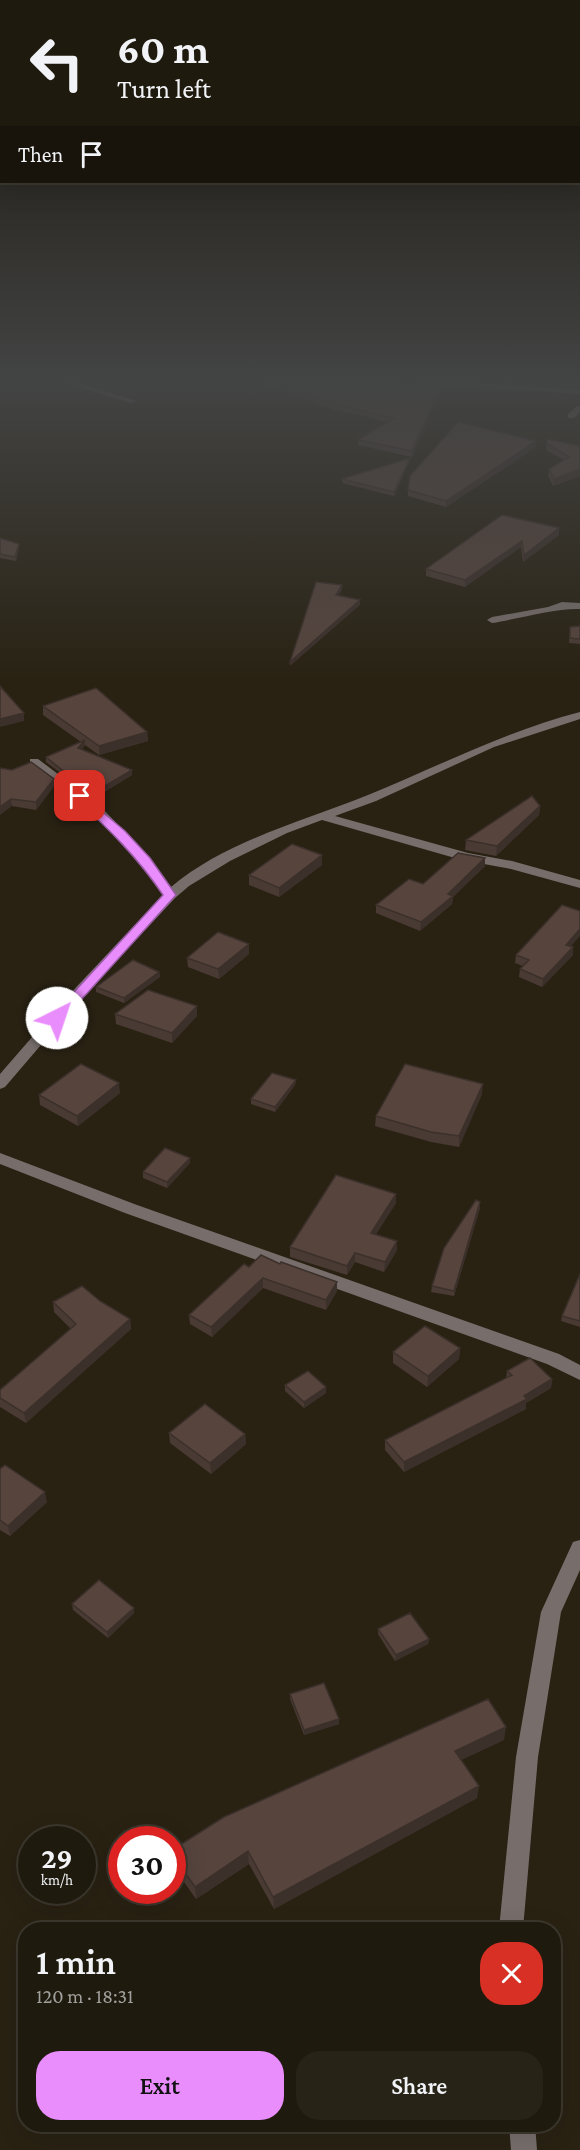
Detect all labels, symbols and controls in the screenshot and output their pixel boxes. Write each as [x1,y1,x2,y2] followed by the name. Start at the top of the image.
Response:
[18,24,96,102] icon: left
[117,25,209,72] text: 60 m
[117,74,211,104] text: Turn left
[75,138,108,171] icon: arrive
[18,142,63,167] text: Then
[54,770,105,821] pin
[63,779,96,812] icon: arrive
[25,986,89,1050] position arrow
[108,1826,186,1904] speed limit sign: 30
[41,1841,73,1874] text: 29
[41,1872,73,1888] text: km/h
[36,1942,116,1982] text: 1 min
[480,1942,543,2005] button: close
[36,1985,134,2007] text: 120 m · 18:31
[36,2051,284,2120] button: Exit
[296,2051,543,2120] button: Share

